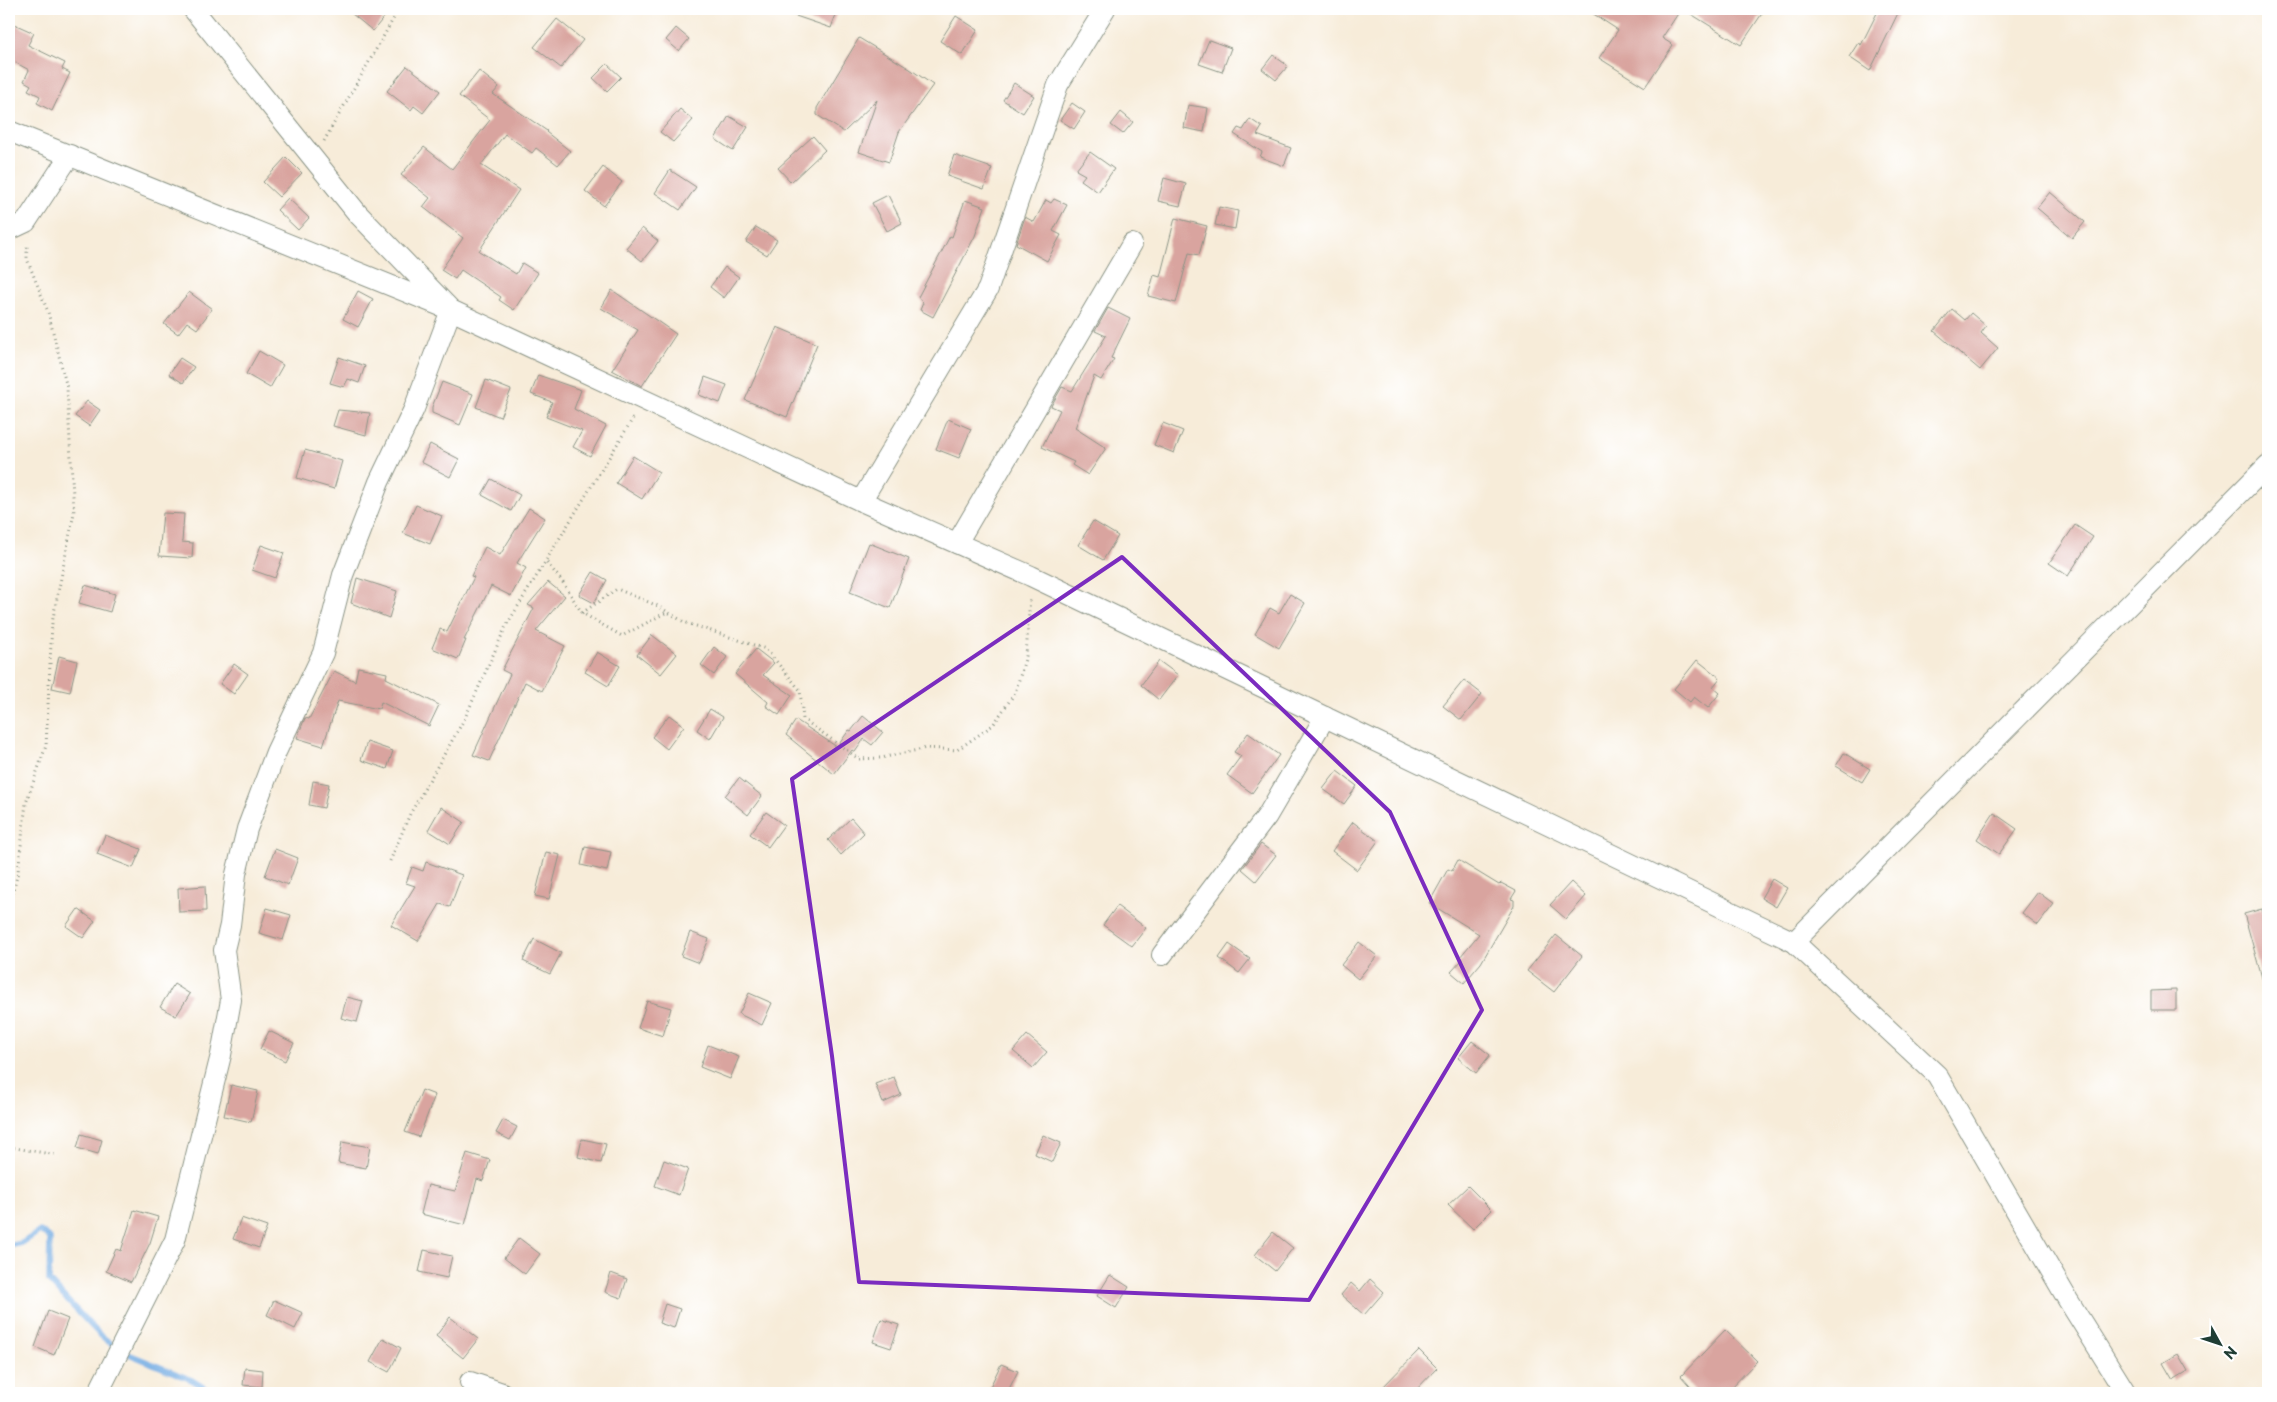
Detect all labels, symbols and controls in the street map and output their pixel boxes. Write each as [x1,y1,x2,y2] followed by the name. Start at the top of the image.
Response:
[2194,1320,2244,1370] north arrow
[2219,1342,2242,1364] text: N

